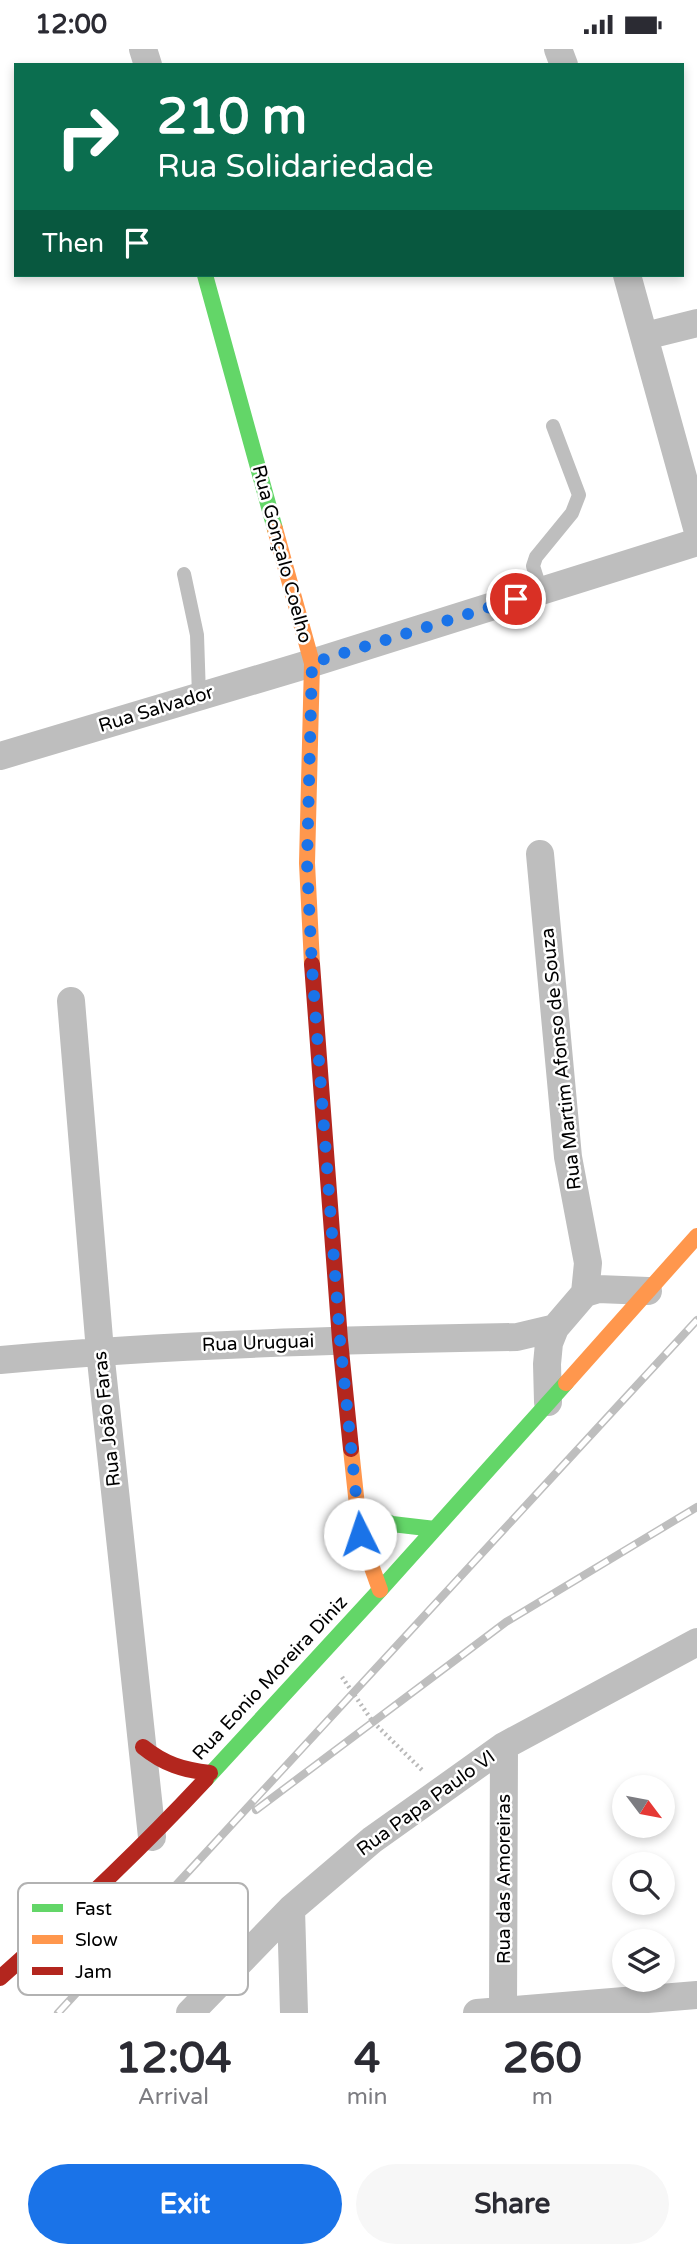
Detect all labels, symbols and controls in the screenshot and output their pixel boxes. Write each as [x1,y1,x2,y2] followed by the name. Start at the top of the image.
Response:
[35,9,107,40] text: 12:00
[157,88,307,147] text: 210 m
[42,91,133,182] icon: right
[157,148,434,186] text: Rua Solidariedade
[118,224,156,262] icon: arrive
[42,228,104,259] text: Then
[248,463,316,645] street label: Rua Gonçalo Coelho
[486,569,546,629] pin
[497,580,535,618] icon: arrive
[96,681,217,737] street label: Rua Salvador
[536,927,586,1191] street label: Rua Martim Afonso de Souza
[201,1330,315,1356] street label: Rua Uruguai
[89,1350,125,1488] street label: Rua João Faras
[323,1497,397,1571] position arrow
[188,1591,352,1765] street label: Rua Eonio Moreira Diniz
[353,1745,499,1861] street label: Rua Papa Paulo VI
[612,1775,676,1837] north arrow
[612,1775,675,1992] map controls
[493,1794,515,1964] street label: Rua das Amoreiras
[612,1852,675,1915] button: search
[18,1883,248,1995] legend
[75,1898,112,1920] text: Fast
[75,1929,118,1951] text: Slow
[612,1929,675,1992] button: layers
[75,1961,112,1983] text: Jam
[115,2033,232,2084] text: 12:04
[354,2033,380,2084] text: 4
[503,2033,582,2084] text: 260
[138,2083,209,2111] text: Arrival
[347,2083,388,2111] text: min
[532,2083,553,2111] text: m
[28,2164,342,2244] button: Exit
[356,2164,669,2244] button: Share

